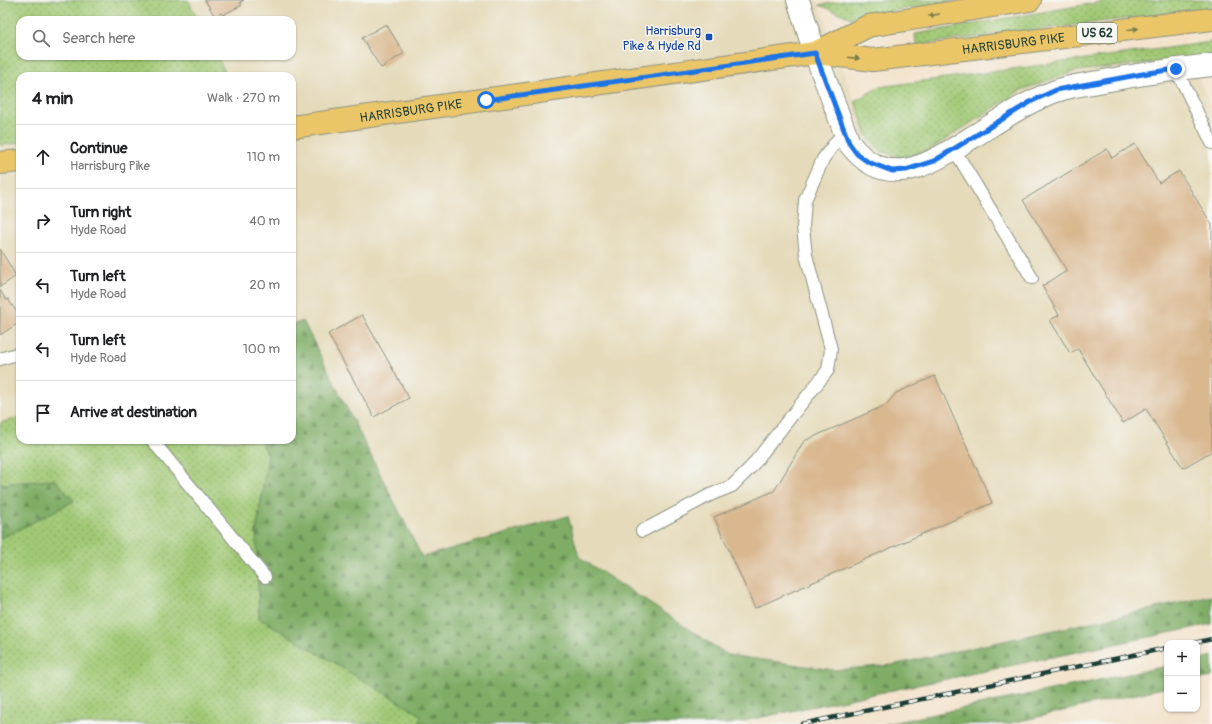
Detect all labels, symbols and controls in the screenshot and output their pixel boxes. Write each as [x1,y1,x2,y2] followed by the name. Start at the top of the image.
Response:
[928,13,940,19] one-way arrow
[16,16,296,60] search box
[622,23,701,54] place label: Harrisburg Pike & Hyde Rd
[1077,23,1117,43] road number: US 62
[1127,25,1139,32] one-way arrow
[30,27,52,49] icon: search
[62,29,135,48] text: Search here
[961,30,1066,58] street label: HARRISBURG PIKE
[704,32,714,42] marker: Harrisburg Pike & Hyde Rd
[848,55,860,61] one-way arrow
[1167,60,1185,78] route end
[32,88,73,109] text: 4 min
[207,90,280,106] text: Walk · 270 m
[477,91,495,109] route start
[359,96,464,126] street label: HARRISBURG PIKE
[70,139,128,158] text: Continue
[32,146,54,168] icon: ahead
[247,149,280,165] text: 110 m
[70,158,150,174] text: Harrisburg Pike
[70,203,131,222] text: Turn right
[32,210,54,232] icon: right
[249,213,280,229] text: 40 m
[70,222,126,238] text: Hyde Road
[70,267,126,286] text: Turn left
[32,274,54,296] icon: left
[249,277,280,293] text: 20 m
[70,286,126,302] text: Hyde Road
[70,331,126,350] text: Turn left
[32,338,54,360] icon: left
[243,341,280,357] text: 100 m
[70,350,126,366] text: Hyde Road
[32,402,54,424] icon: arrive
[70,403,197,422] text: Arrive at destination
[1164,640,1200,712] map controls
[1164,640,1200,676] button: +
[1164,676,1200,712] button: −

